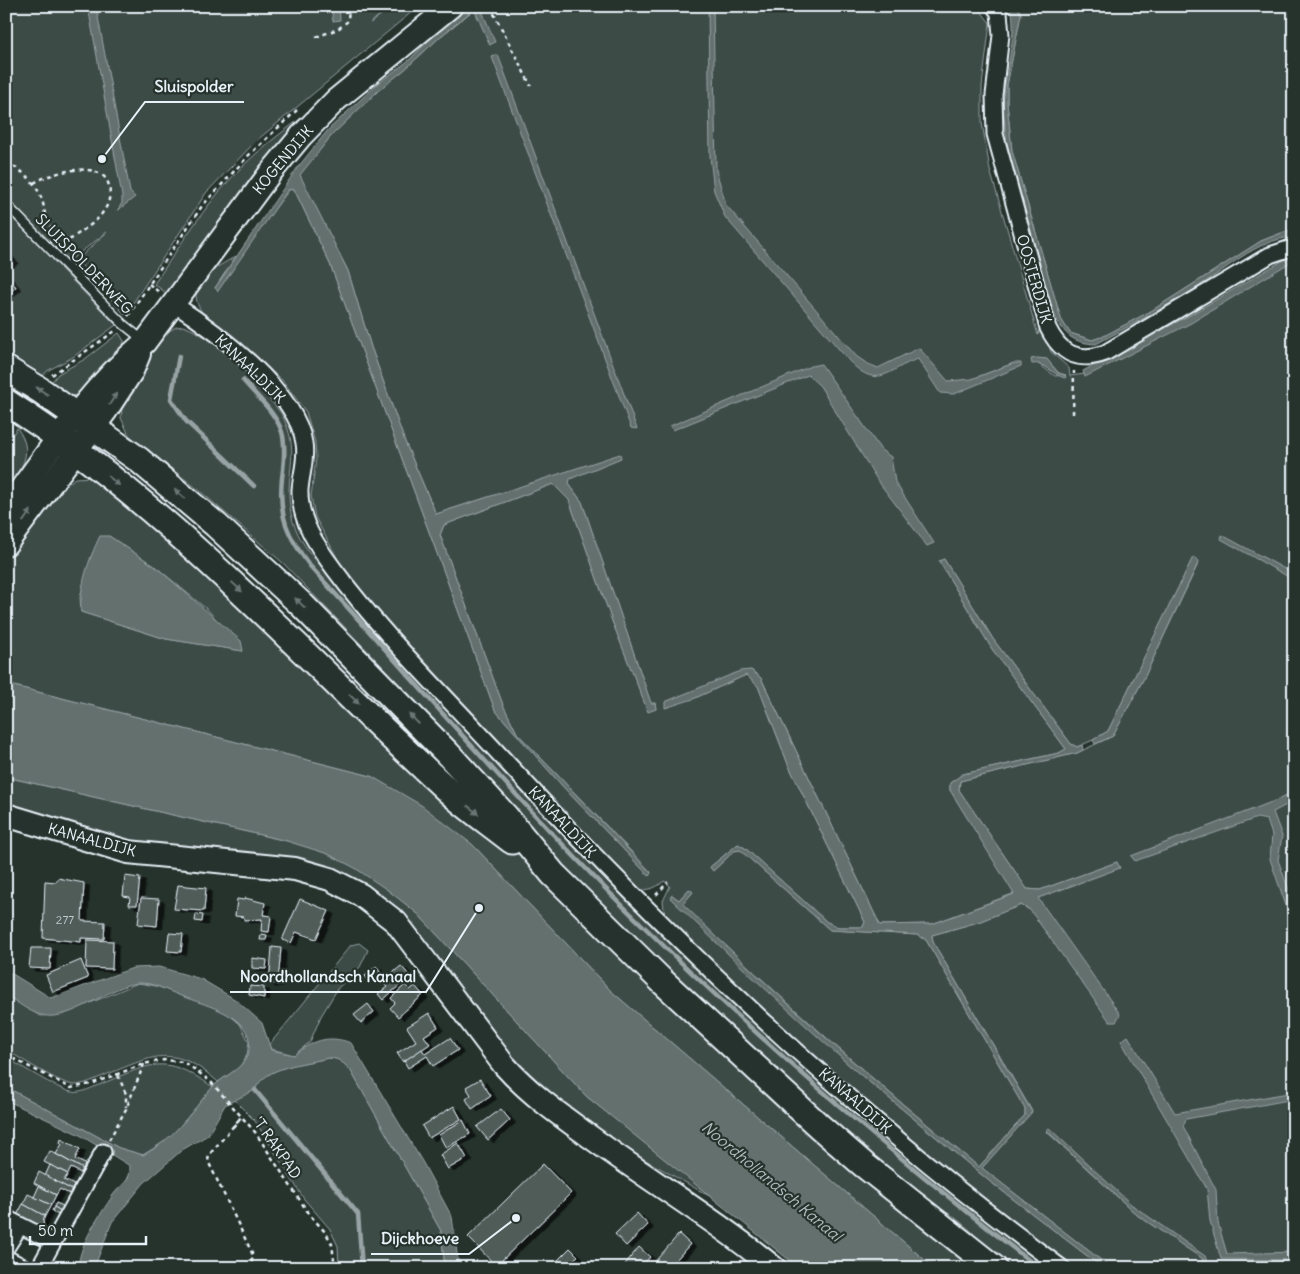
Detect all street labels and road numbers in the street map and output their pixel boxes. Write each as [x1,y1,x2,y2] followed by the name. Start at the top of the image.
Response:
[248,121,318,198] street label: KOGENDIJK
[32,210,137,318] street label: SLUISPOLDERWEG
[1013,232,1056,326] street label: OOSTERDIJK
[211,330,290,407] street label: KANAALDIJK
[524,782,601,862] street label: KANAALDIJK
[46,819,139,861] street label: KANAALDIJK
[815,1064,896,1138] street label: KANAALDIJK
[249,1113,306,1182] street label: 'T RAKPAD

